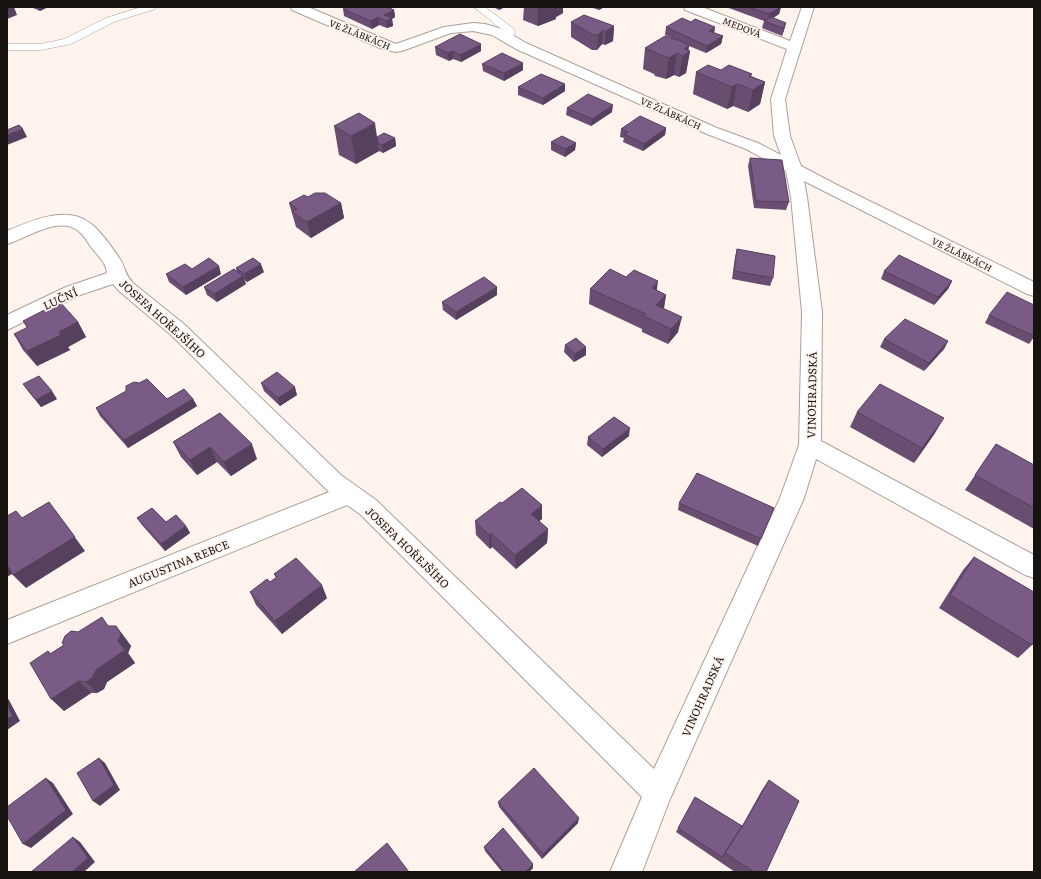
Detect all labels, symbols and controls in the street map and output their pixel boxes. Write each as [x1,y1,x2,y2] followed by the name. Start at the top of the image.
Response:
[721,13,764,41] street label: MEDOVÁ
[327,15,393,53] street label: VE ŽLÁBKÁCH
[638,93,704,133] street label: VE ŽLÁBKÁCH
[930,233,994,275] street label: VE ŽLÁBKÁCH
[116,275,210,361] street label: JOSEFA HOŘEJŠÍHO
[40,283,80,313] street label: LUČNÍ
[802,351,820,439] street label: VINOHRADSKÁ
[362,503,454,591] street label: JOSEFA HOŘEJŠÍHO
[125,535,231,591] street label: AUGUSTINA REBCE
[677,653,727,739] street label: VINOHRADSKÁ

